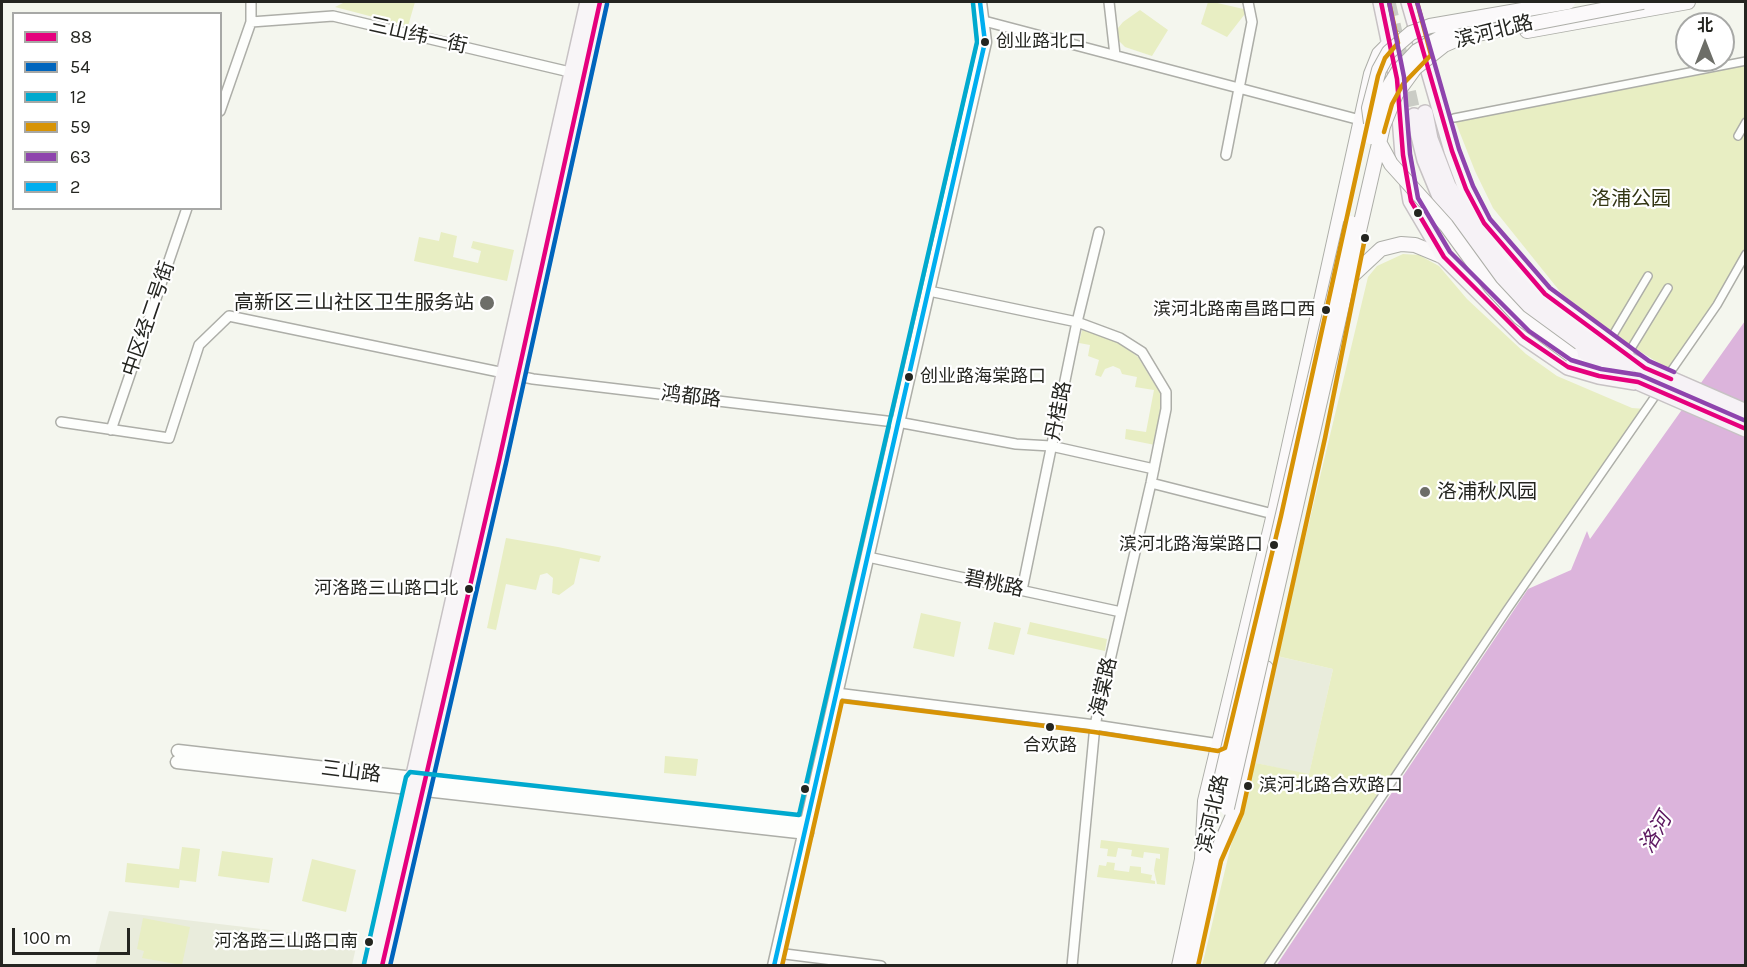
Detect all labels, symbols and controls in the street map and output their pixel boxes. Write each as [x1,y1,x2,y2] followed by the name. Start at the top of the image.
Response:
[1452,11,1536,53] street label: 滨河北路
[12,12,222,210] legend
[1675,12,1735,72] north arrow
[367,13,469,59] street label: 三山纬一街
[1697,16,1713,35] text: 北
[70,26,92,48] text: 88
[996,31,1086,53] place label: 创业路北口
[979,36,991,48] marker: 创业路北口
[70,56,90,78] text: 54
[70,86,86,108] text: 12
[70,116,91,138] text: 59
[70,146,91,168] text: 63
[70,176,80,198] text: 2
[1591,187,1671,211] park label: 洛浦公园
[1412,207,1424,219] unlabelled marker
[1359,232,1371,244] unlabelled marker
[118,258,180,380] street label: 中区经二号街
[234,291,474,315] place label: 高新区三山社区卫生服务站
[478,294,496,312] marker: 高新区三山社区卫生服务站
[1153,299,1315,321] place label: 滨河北路南昌路口西
[1320,304,1332,316] marker: 滨河北路南昌路口西
[920,366,1046,388] place label: 创业路海棠路口
[903,371,915,383] marker: 创业路海棠路口
[1041,379,1077,443] street label: 丹桂路
[660,381,722,413] street label: 鸿都路
[1437,480,1537,504] place label: 洛浦秋风园
[1418,485,1432,499] marker: 洛浦秋风园
[1119,534,1263,556] place label: 滨河北路海棠路口
[1268,539,1280,551] marker: 滨河北路海棠路口
[962,566,1026,602] street label: 碧桃路
[314,578,458,600] place label: 河洛路三山路口北
[463,583,475,595] marker: 河洛路三山路口北
[1086,655,1122,719] street label: 海棠路
[1044,721,1056,733] marker: 合欢路
[1023,735,1077,757] place label: 合欢路
[320,756,382,788] street label: 三山路
[1192,772,1234,856] street label: 滨河北路
[1259,775,1403,797] place label: 滨河北路合欢路口
[1242,780,1254,792] marker: 滨河北路合欢路口
[799,783,811,795] unlabelled marker
[1635,809,1677,857] water label: 洛河
[15,916,134,954] scale bar
[23,927,71,949] text: 100 m
[214,931,358,953] place label: 河洛路三山路口南
[363,936,375,948] marker: 河洛路三山路口南

